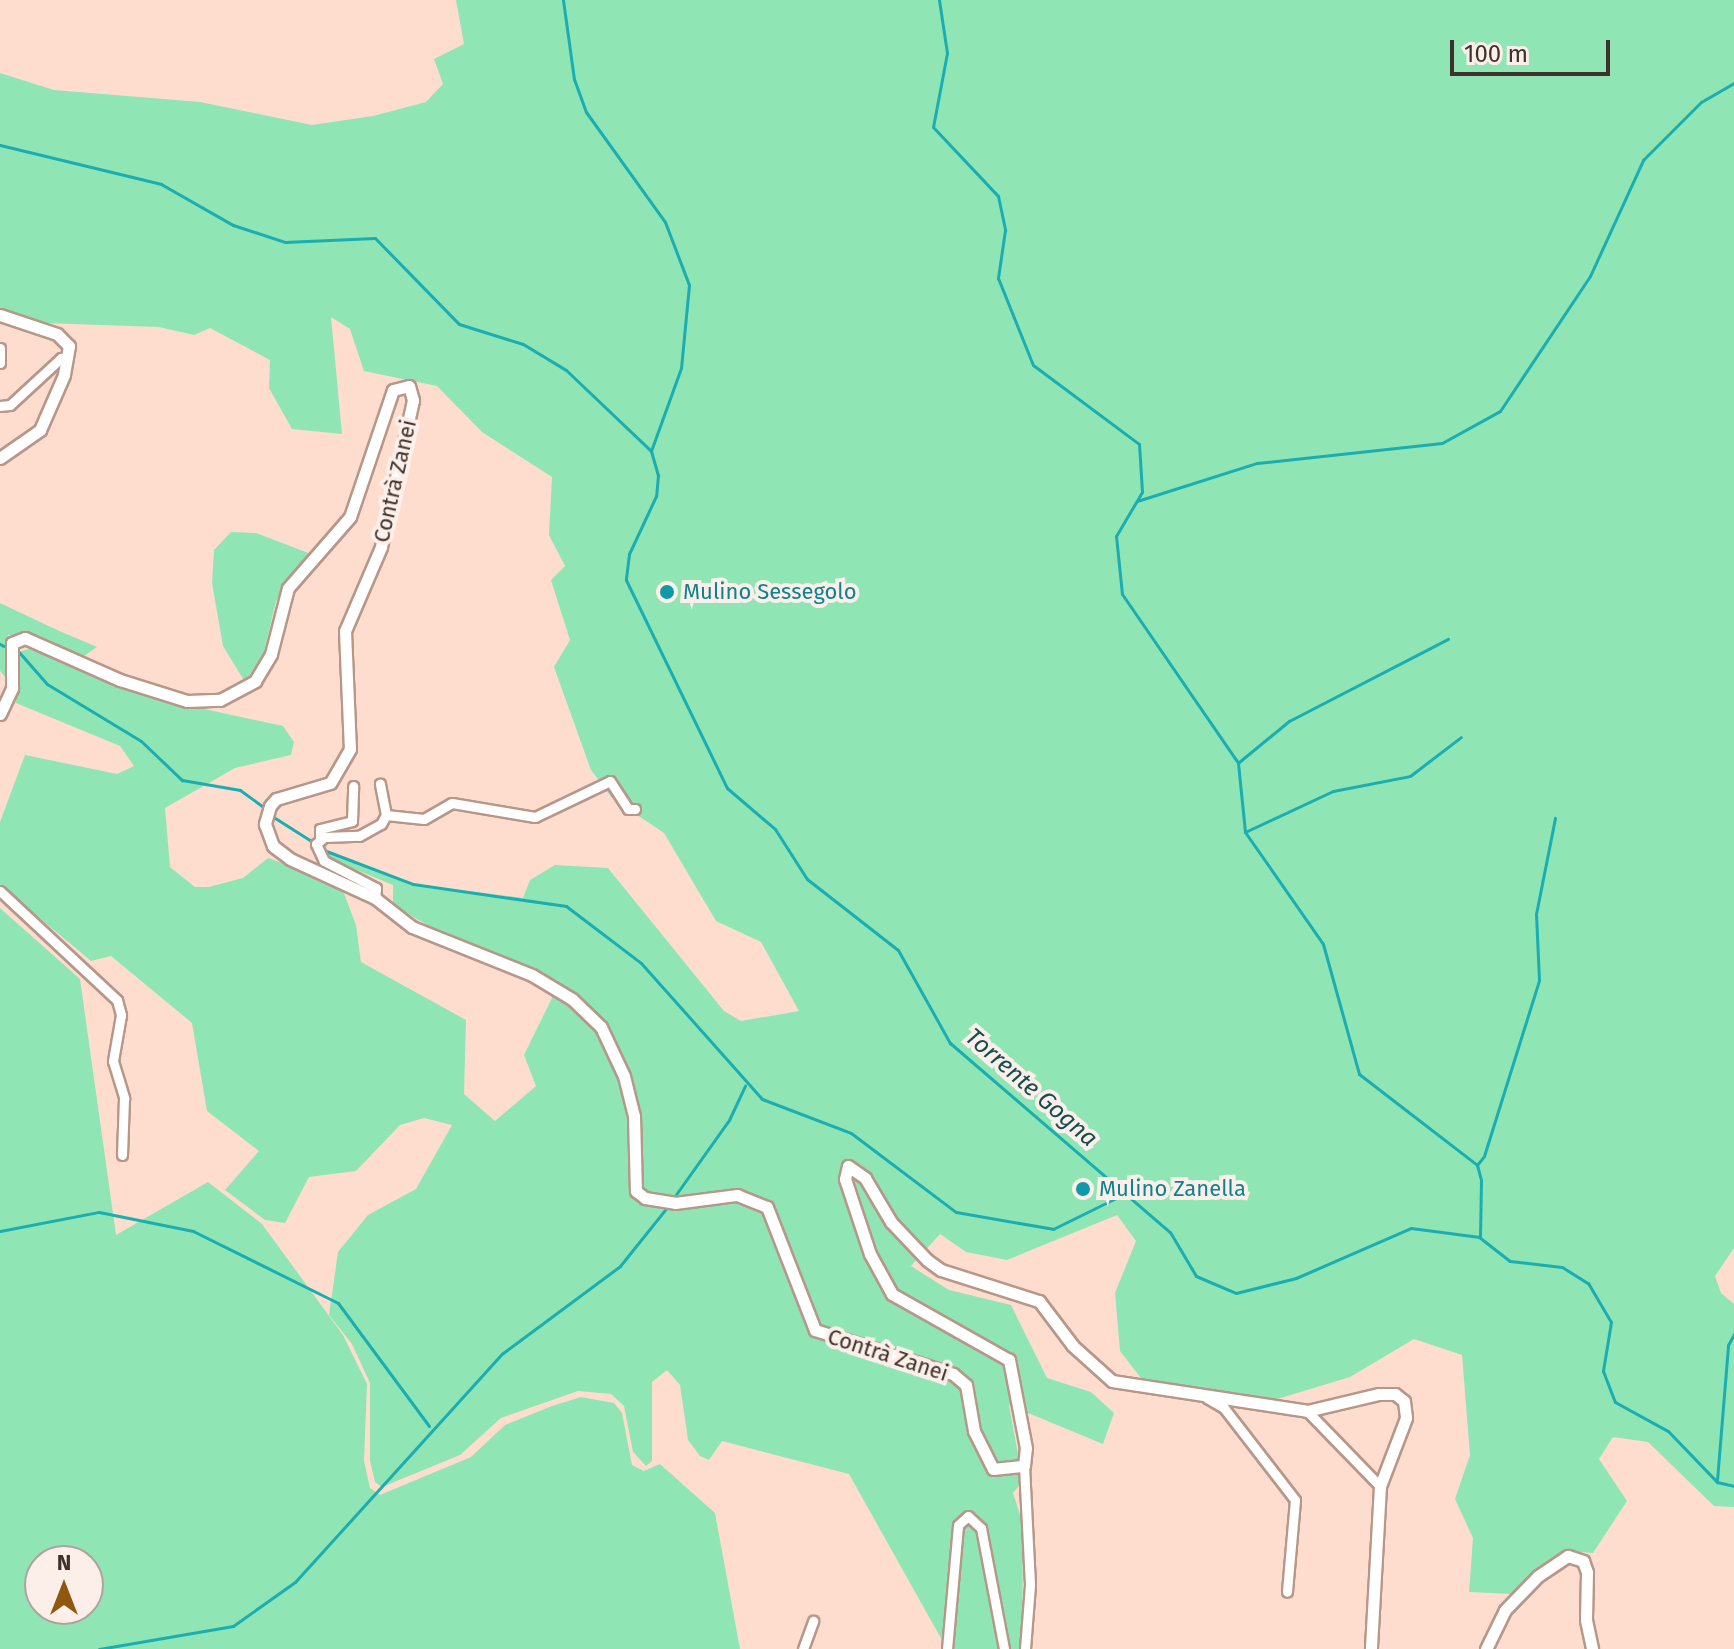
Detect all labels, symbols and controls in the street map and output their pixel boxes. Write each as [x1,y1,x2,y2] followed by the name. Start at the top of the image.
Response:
[1454,24,1614,74] scale bar
[1464,40,1528,68] text: 100 m
[368,417,422,545] street label: Contrà Zanei
[683,579,857,605] place label: Mulino Sessegolo
[658,583,676,601] marker: Mulino Sessegolo
[959,1023,1103,1153] water label: Torrente Gogna
[1099,1176,1246,1202] place label: Mulino Zanella
[1074,1180,1092,1198] marker: Mulino Zanella
[824,1323,952,1387] street label: Contrà Zanei
[24,1545,104,1625] north arrow
[57,1549,71,1576] text: N

